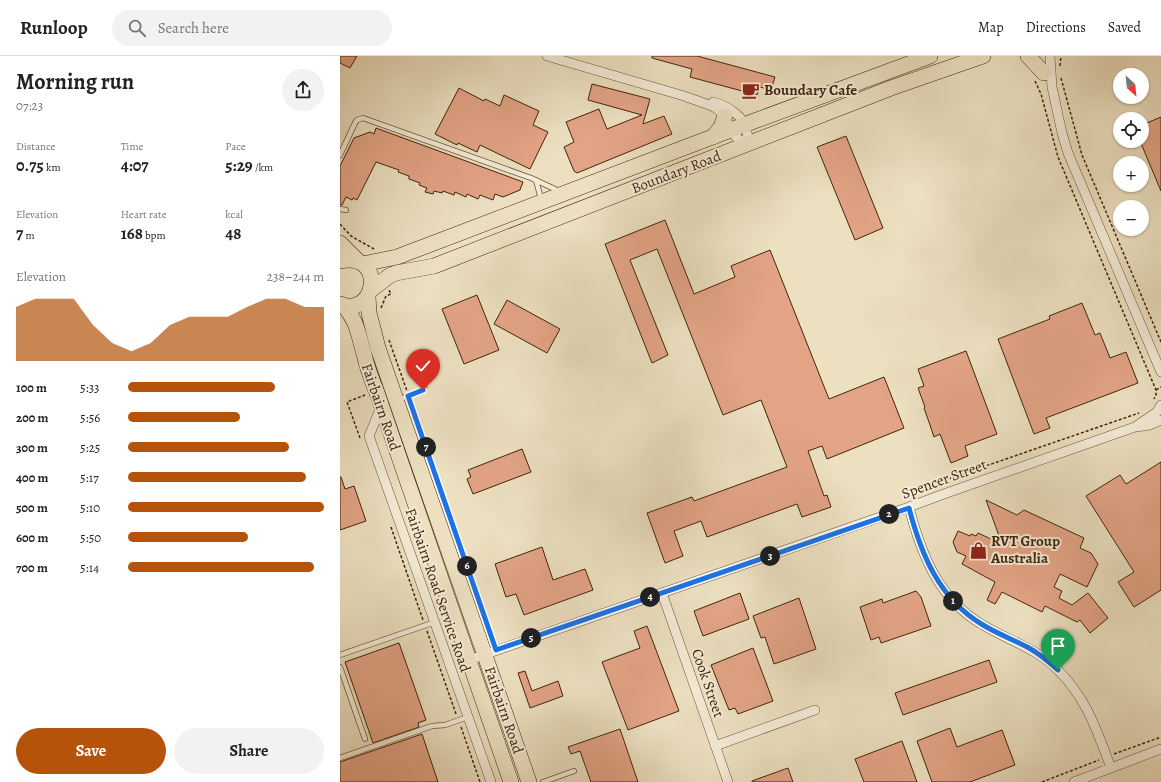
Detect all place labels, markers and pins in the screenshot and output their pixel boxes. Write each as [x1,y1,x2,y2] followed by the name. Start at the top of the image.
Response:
[741,80,761,100] cafe icon: Boundary Cafe
[764,80,857,100] place label: Boundary Cafe
[406,349,440,390] pin
[416,437,436,457] pin: 7
[879,504,899,524] pin: 2
[990,531,1060,568] place label: RVT Group Australia
[968,540,988,560] shop icon: RVT Group Australia
[760,546,780,566] pin: 3
[457,556,477,576] pin: 6
[640,587,660,607] pin: 4
[943,591,963,611] pin: 1
[521,628,541,648] pin: 5
[1041,629,1075,670] pin

